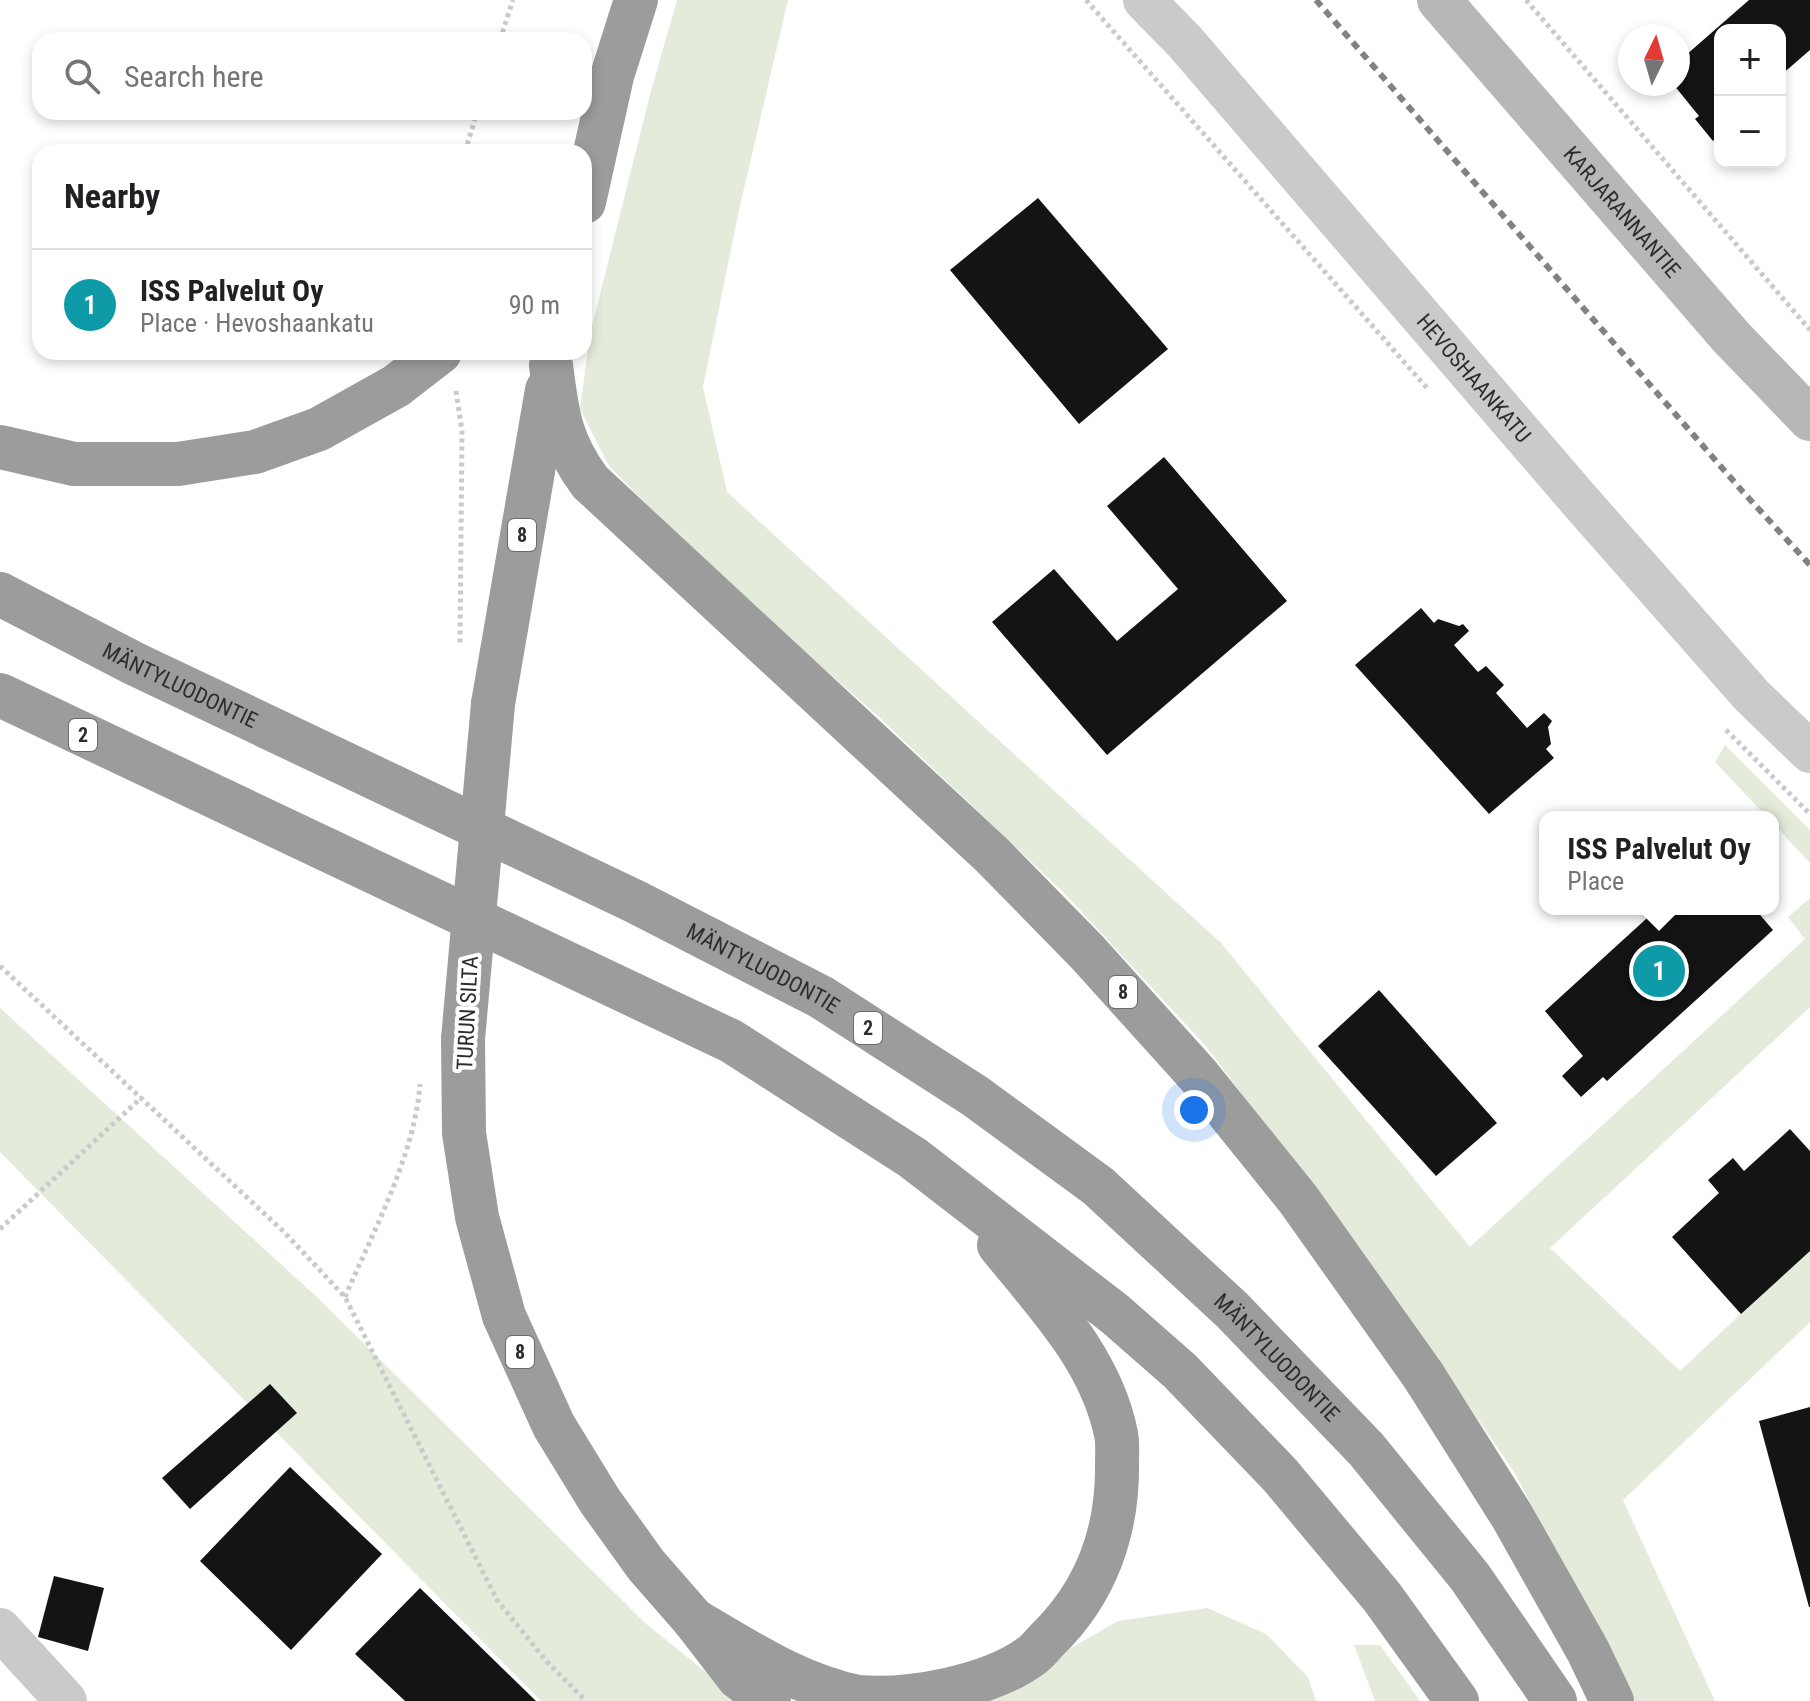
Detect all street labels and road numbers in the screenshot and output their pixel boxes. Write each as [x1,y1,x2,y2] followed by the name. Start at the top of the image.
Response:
[1558,141,1686,283] street label: KARJARANNANTIE
[1412,309,1536,448] street label: HEVOSHAANKATU
[508,519,536,551] road number: 8
[99,638,261,733] street label: MÄNTYLUODONTIE
[69,719,97,751] road number: 2
[683,918,844,1019] street label: MÄNTYLUODONTIE
[452,955,483,1071] street label: TURUN SILTA
[1109,976,1137,1008] road number: 8
[854,1012,882,1044] road number: 2
[1209,1288,1344,1427] street label: MÄNTYLUODONTIE
[506,1336,534,1368] road number: 8

